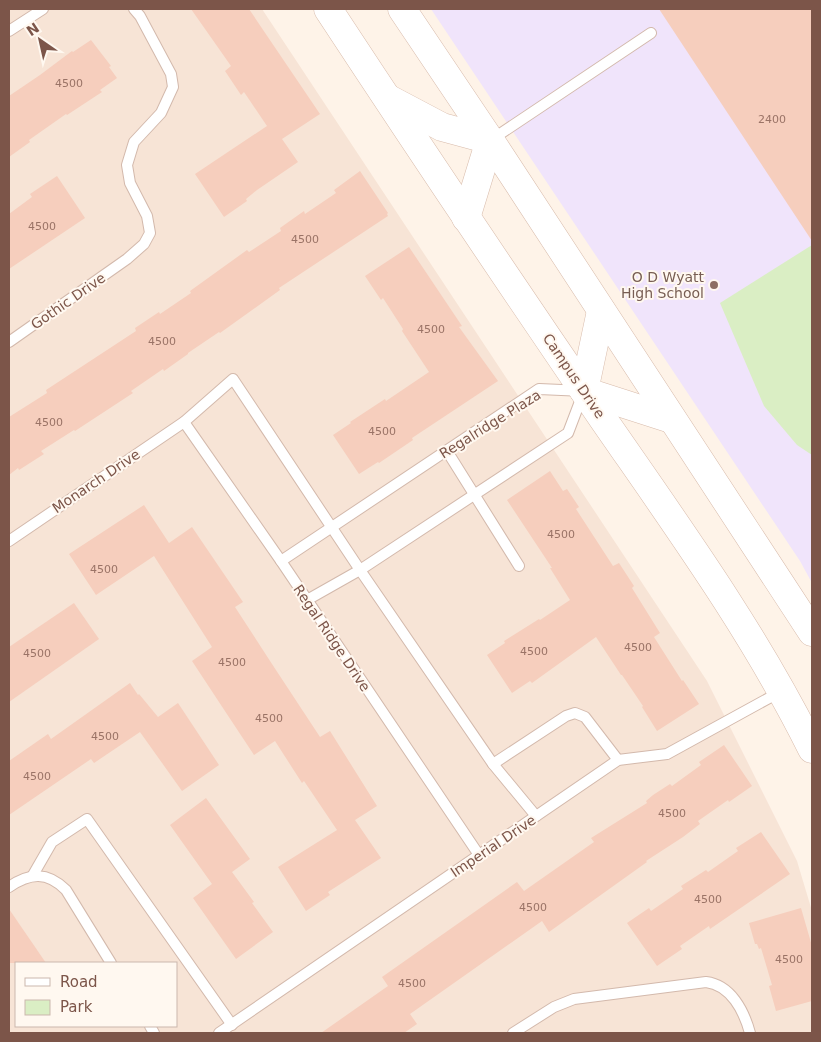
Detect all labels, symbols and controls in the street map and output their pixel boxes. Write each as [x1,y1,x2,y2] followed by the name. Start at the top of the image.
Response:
[15,15,65,65] north arrow
[23,19,42,39] text: N
[55,77,83,90] house number: 4500
[758,113,786,126] house number: 2400
[28,220,56,233] house number: 4500
[291,233,319,246] house number: 4500
[28,269,108,333] street label: Gothic Drive
[621,269,705,301] place label: O D Wyatt High School
[708,279,720,291] marker: O D Wyatt High School
[417,323,445,336] house number: 4500
[540,331,608,421] street label: Campus Drive
[148,335,176,348] house number: 4500
[436,386,544,462] street label: Regalridge Plaza
[35,416,63,429] house number: 4500
[368,425,396,438] house number: 4500
[49,446,143,516] street label: Monarch Drive
[547,528,575,541] house number: 4500
[90,563,118,576] house number: 4500
[290,582,374,694] street label: Regal Ridge Drive
[624,641,652,654] house number: 4500
[520,645,548,658] house number: 4500
[23,647,51,660] house number: 4500
[218,656,246,669] house number: 4500
[255,712,283,725] house number: 4500
[91,730,119,743] house number: 4500
[23,770,51,783] house number: 4500
[658,807,686,820] house number: 4500
[447,812,539,880] street label: Imperial Drive
[694,893,722,906] house number: 4500
[519,901,547,914] house number: 4500
[775,953,803,966] house number: 4500
[15,962,178,1027] legend
[60,973,98,991] text: Road
[398,977,426,990] house number: 4500
[60,998,93,1016] text: Park

